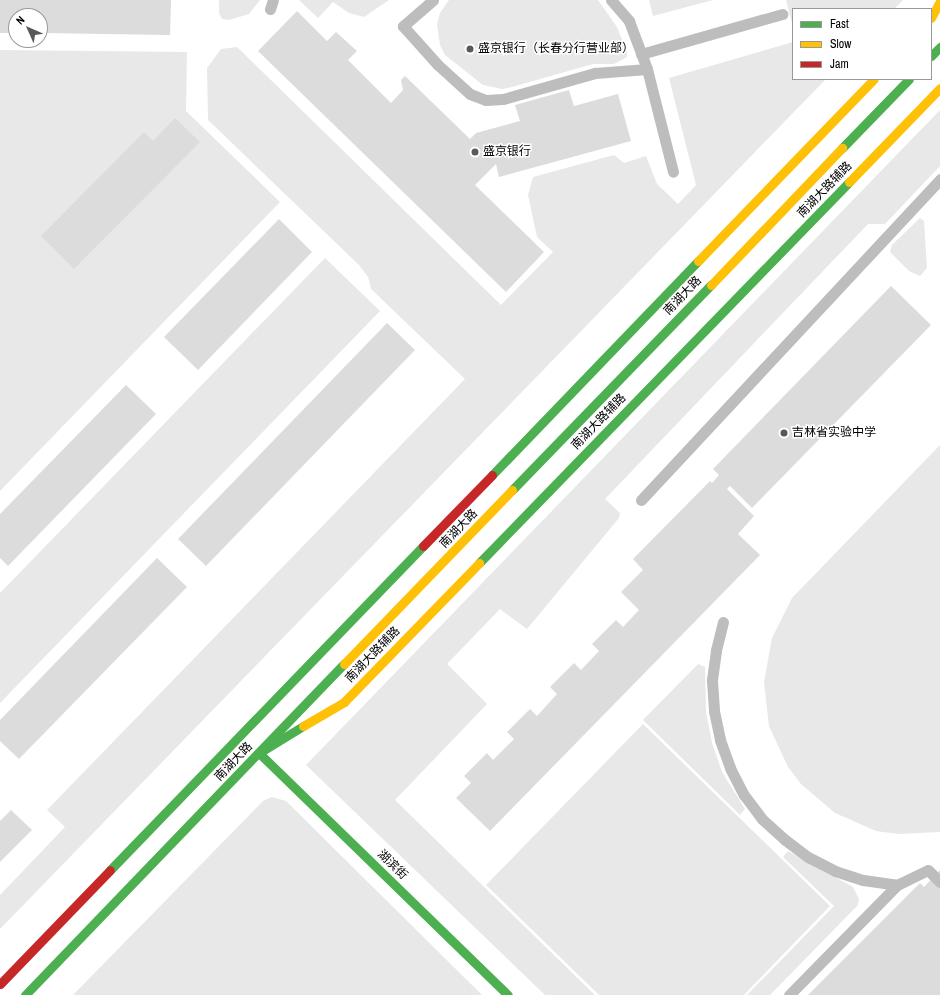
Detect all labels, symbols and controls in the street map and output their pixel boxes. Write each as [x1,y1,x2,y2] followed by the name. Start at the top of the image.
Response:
[8,8,48,48] north arrow
[792,8,932,80] legend
[13,13,27,27] text: N
[830,16,849,32] text: Fast
[830,36,851,52] text: Slow
[478,42,634,56] place label: 盛京银行（长春分行营业部）
[465,44,475,54] marker: 盛京银行（长春分行营业部）
[830,56,849,72] text: Jam
[483,145,531,159] place label: 盛京银行
[470,147,480,157] marker: 盛京银行
[795,159,855,221] street label: 南湖大路辅路
[661,274,705,318] street label: 南湖大路
[569,391,629,453] street label: 南湖大路辅路
[792,426,876,440] place label: 吉林省实验中学
[779,428,789,438] marker: 吉林省实验中学
[437,507,481,551] street label: 南湖大路
[343,624,403,686] street label: 南湖大路辅路
[212,740,256,784] street label: 南湖大路
[374,847,410,883] street label: 湖滨街

